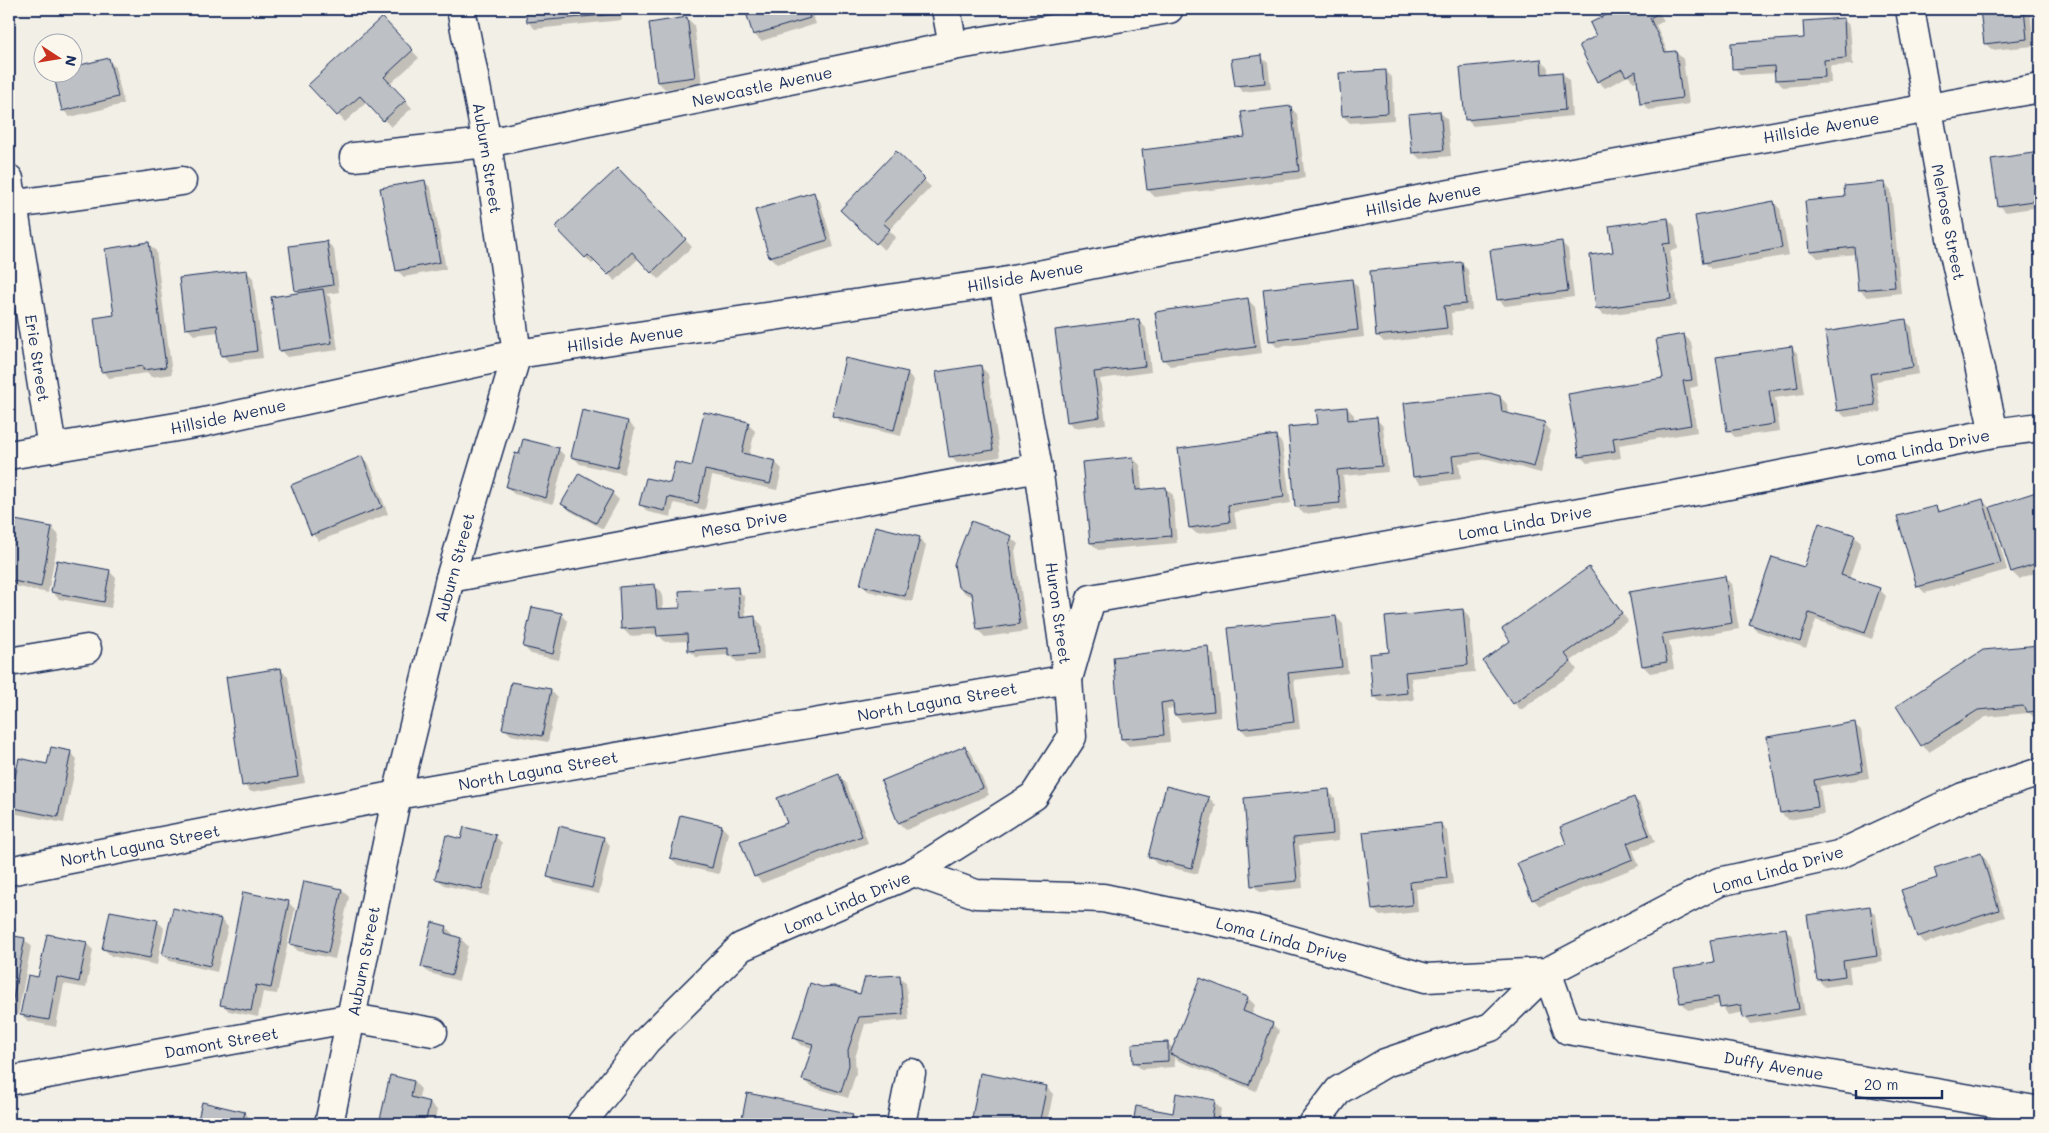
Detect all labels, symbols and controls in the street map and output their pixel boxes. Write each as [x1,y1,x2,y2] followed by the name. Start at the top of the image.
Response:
[32,32,82,82] north arrow
[61,54,82,68] text: N
[690,61,834,111] street label: Newcastle Avenue
[469,101,507,215] street label: Auburn Street
[1761,106,1881,148] street label: Hillside Avenue
[1927,162,1971,282] street label: Melrose Street
[1363,177,1483,221] street label: Hillside Avenue
[965,255,1085,297] street label: Hillside Avenue
[21,313,55,403] street label: Erie Street
[565,319,685,357] street label: Hillside Avenue
[168,394,288,438] street label: Hillside Avenue
[1855,424,1991,470] street label: Loma Linda Drive
[1456,500,1594,544] street label: Loma Linda Drive
[699,504,789,542] street label: Mesa Drive
[429,510,479,624] street label: Auburn Street
[1041,561,1077,665] street label: Huron Street
[855,677,1019,725] street label: North Laguna Street
[456,746,620,794] street label: North Laguna Street
[59,819,221,871] street label: North Laguna Street
[1710,840,1846,898] street label: Loma Linda Drive
[781,866,913,938] street label: Loma Linda Drive
[342,904,384,1018] street label: Auburn Street
[1214,911,1350,967] street label: Loma Linda Drive
[162,1022,280,1062] street label: Damont Street
[1722,1046,1826,1084] street label: Duffy Avenue
[1856,1068,1943,1100] scale bar
[1864,1074,1898,1094] text: 20 m

